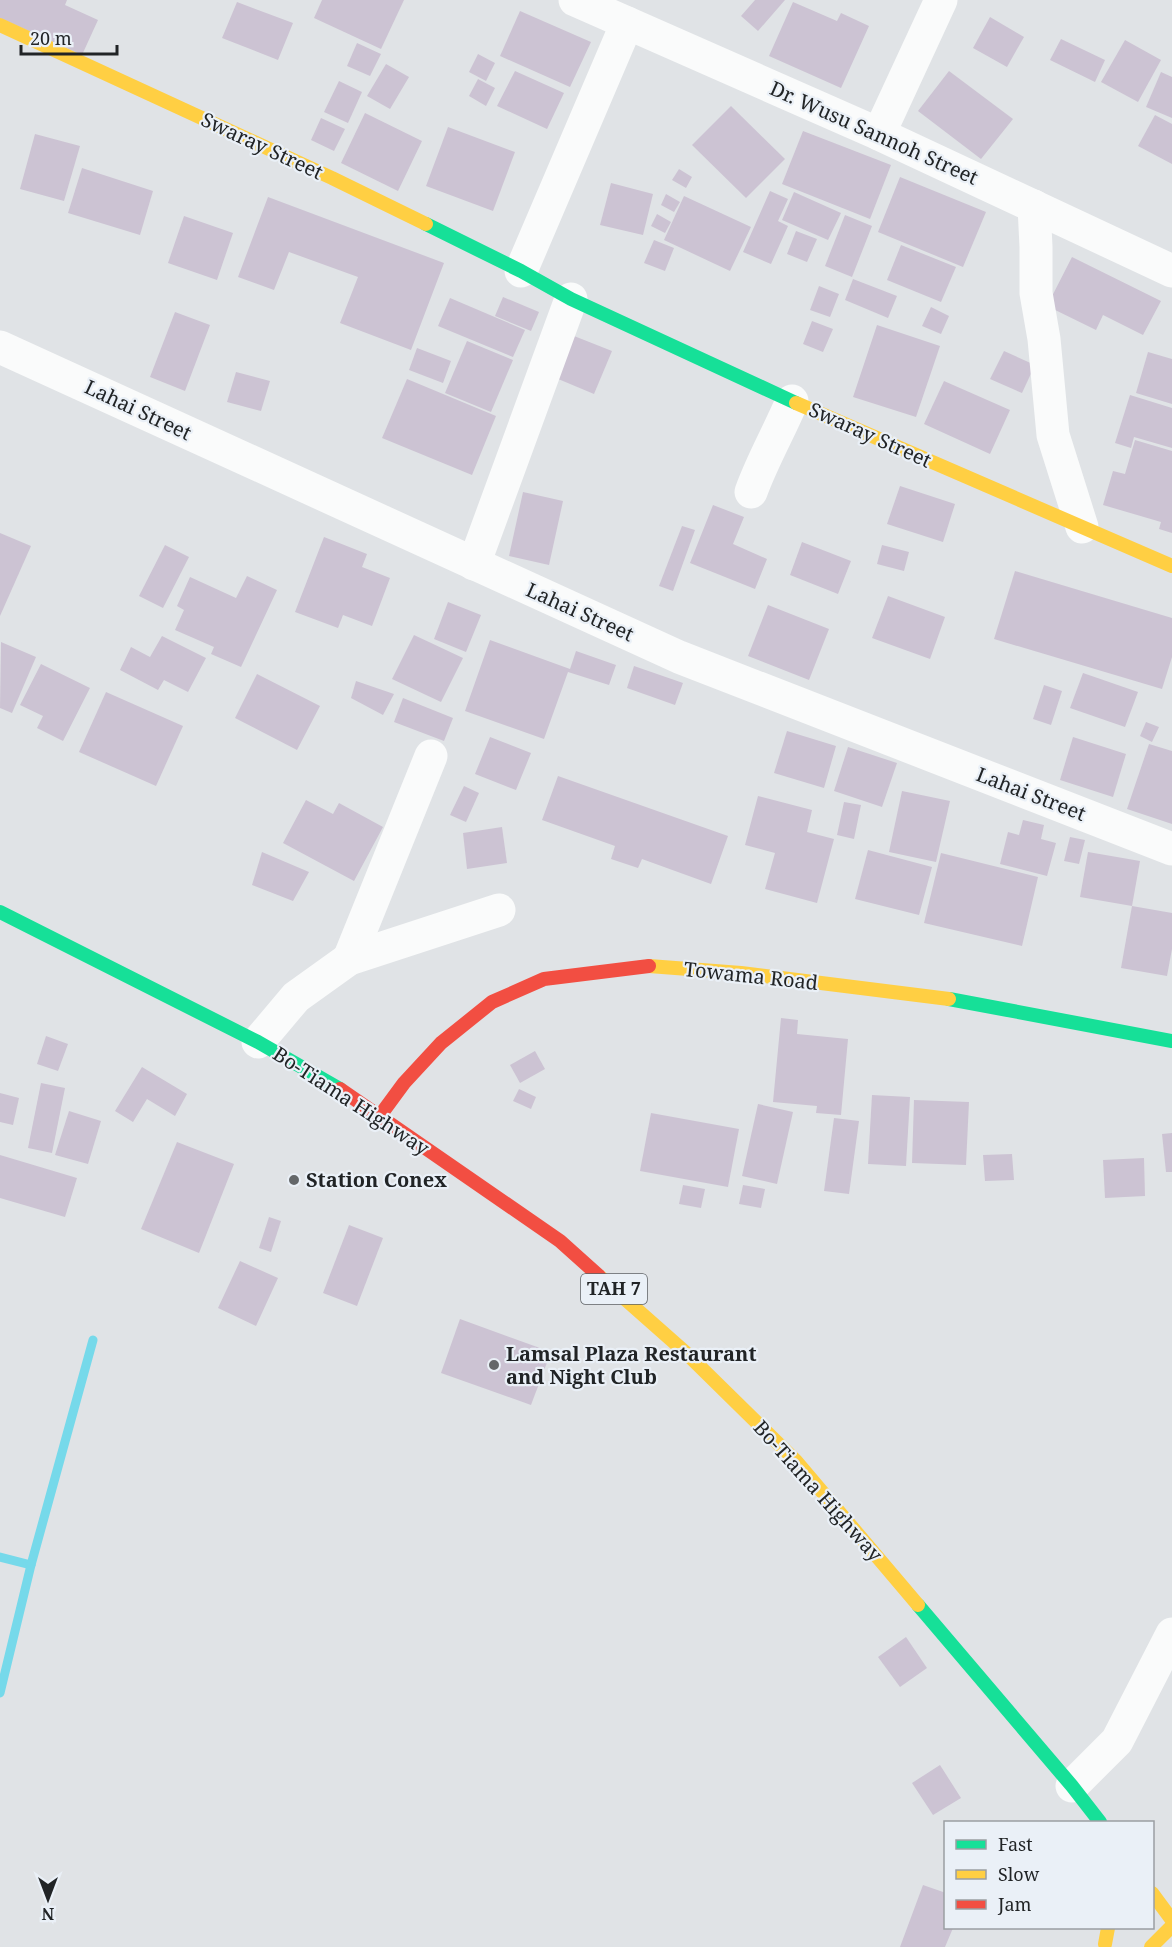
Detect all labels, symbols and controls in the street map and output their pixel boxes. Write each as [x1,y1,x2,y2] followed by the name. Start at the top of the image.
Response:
[21,18,117,56] scale bar
[30,26,72,50] text: 20 m
[766,74,983,191] street label: Dr. Wusu Sannoh Street
[197,106,327,186] street label: Swaray Street
[80,373,196,446] street label: Lahai Street
[805,395,936,474] street label: Swaray Street
[522,576,638,647] street label: Lahai Street
[973,760,1090,827] street label: Lahai Street
[683,955,820,996] street label: Towama Road
[268,1040,435,1162] street label: Bo-Tiama Highway
[306,1166,447,1193] place label: Station Conex
[287,1173,301,1187] marker: Station Conex
[581,1274,647,1304] road number: TAH 7
[506,1340,756,1390] place label: Lamsal Plaza Restaurant and Night Club
[487,1358,501,1372] marker: Lamsal Plaza Restaurant and Night Club
[748,1414,889,1568] street label: Bo-Tiama Highway
[944,1821,1154,1929] legend
[998,1832,1033,1856] text: Fast
[998,1862,1040,1886] text: Slow
[18,1869,78,1929] north arrow
[997,1892,1032,1916] text: Jam
[41,1903,54,1925] text: N

